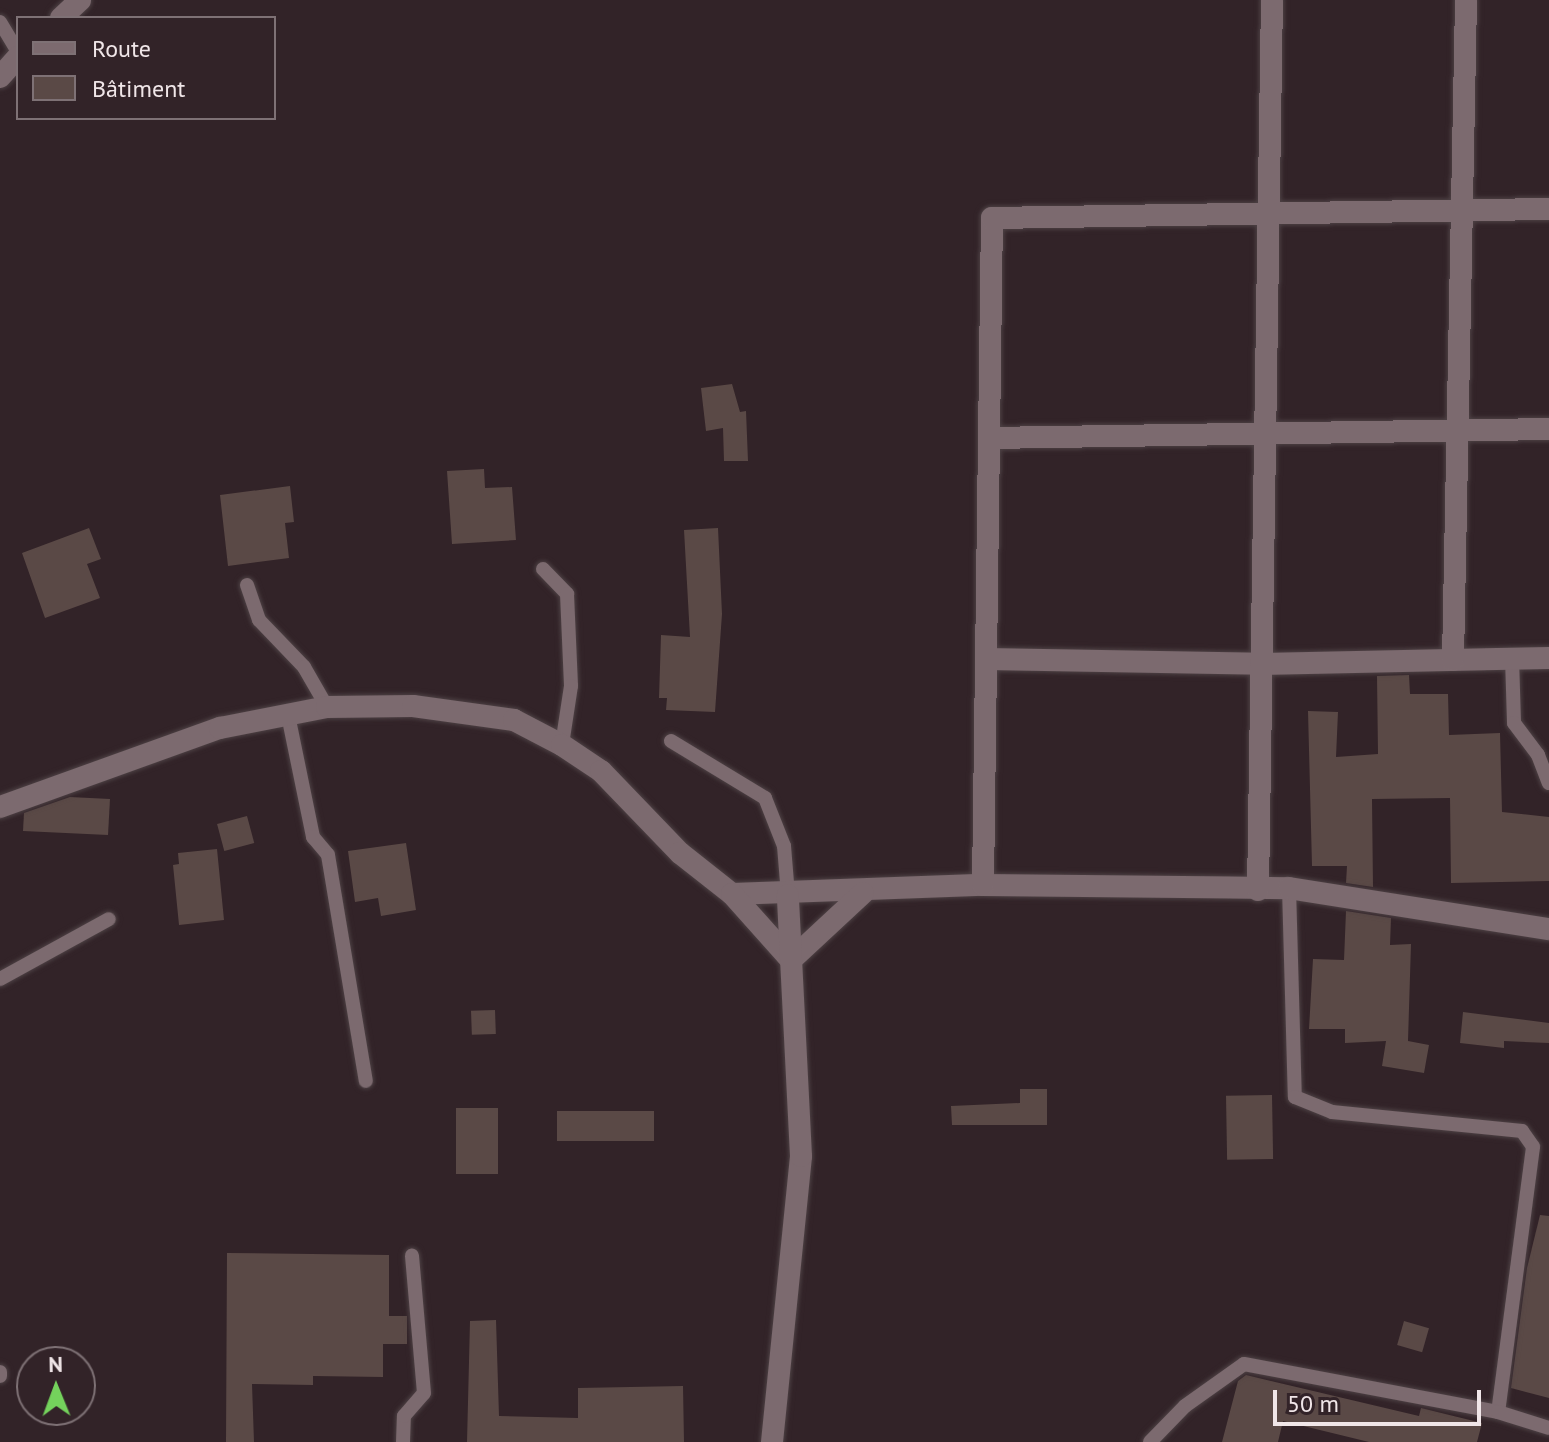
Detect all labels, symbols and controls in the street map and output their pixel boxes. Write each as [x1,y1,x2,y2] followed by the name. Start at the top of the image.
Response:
[16,16,276,120] legend
[92,33,151,64] text: Route
[92,73,185,104] text: Bâtiment
[16,1346,96,1426] north arrow
[48,1350,63,1378] text: N
[1277,1374,1485,1424] scale bar
[1287,1388,1339,1419] text: 50 m

